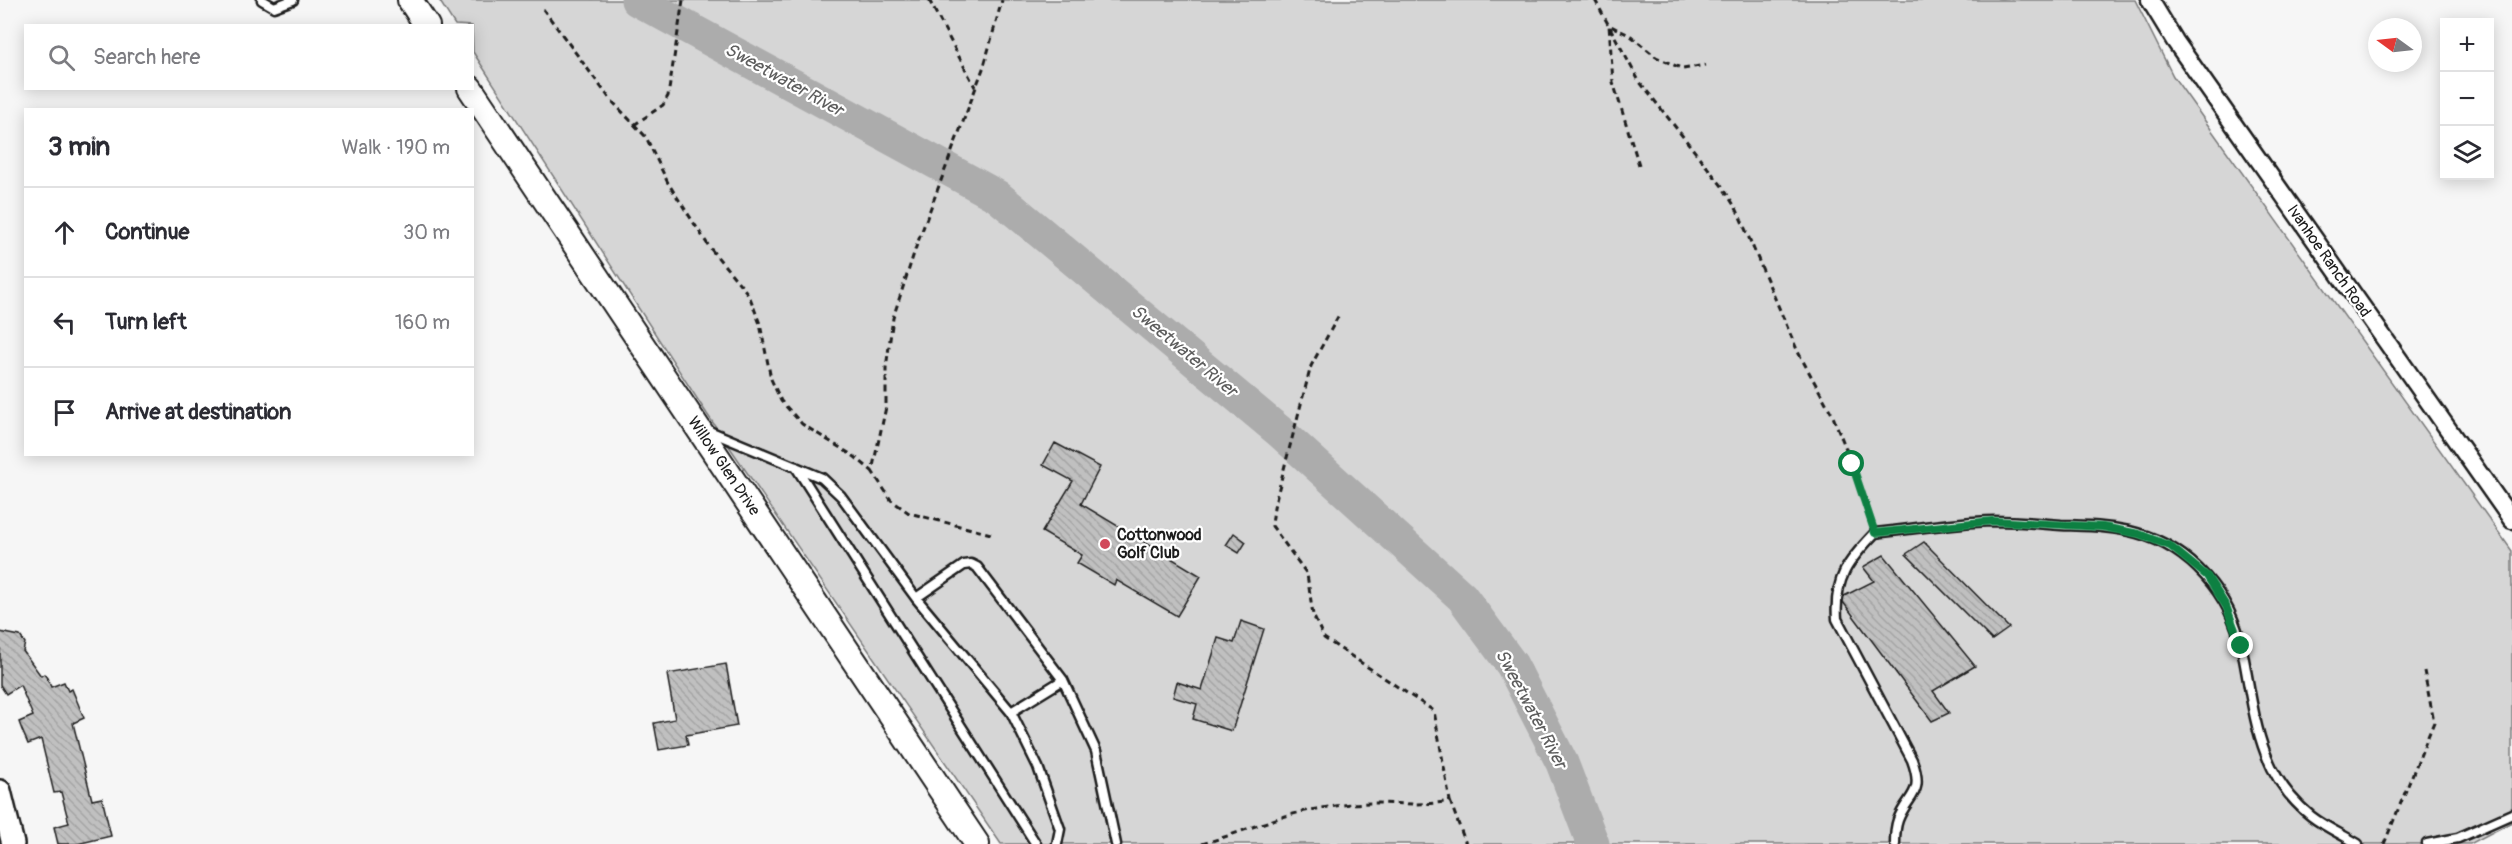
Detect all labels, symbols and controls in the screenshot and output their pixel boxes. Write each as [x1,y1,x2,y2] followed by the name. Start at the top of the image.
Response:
[2368,18,2422,72] north arrow
[2440,18,2494,180] map controls
[2440,18,2494,72] button: +
[24,24,474,90] search box
[721,38,849,123] water label: Sweetwater River
[45,41,78,74] icon: search
[93,43,200,71] text: Search here
[2440,72,2494,126] button: −
[2440,126,2494,180] button: layers
[48,131,110,163] text: 3 min
[342,135,450,160] text: Walk · 190 m
[2283,201,2375,321] street label: Ivanhoe Ranch Road
[48,216,81,249] icon: ahead
[105,218,189,246] text: Continue
[403,220,450,245] text: 30 m
[1126,300,1244,404] water label: Sweetwater River
[48,306,81,339] icon: left
[105,308,187,336] text: Turn left
[395,310,450,335] text: 160 m
[48,396,81,429] icon: arrive
[105,398,291,426] text: Arrive at destination
[683,413,765,519] street label: Willow Glen Drive
[1838,450,1864,476] route start
[1117,525,1202,563] place label: Cottonwood Golf Club
[1098,537,1112,551] marker: Cottonwood Golf Club
[2227,632,2253,658] route end
[1490,645,1573,775] water label: Sweetwater River

